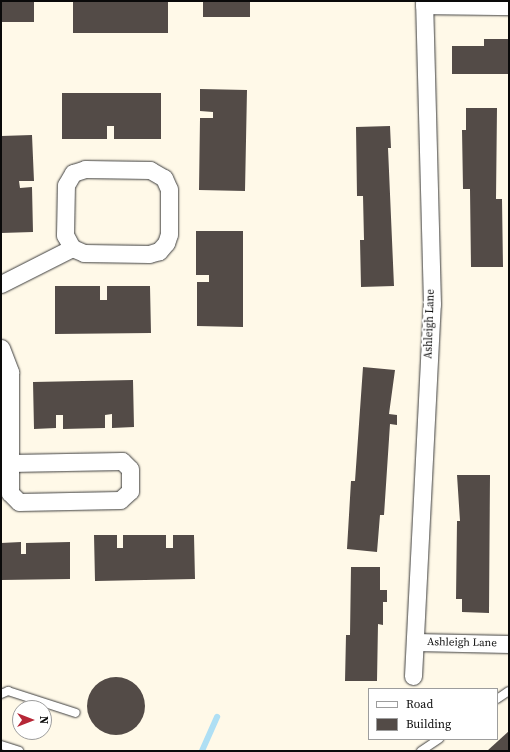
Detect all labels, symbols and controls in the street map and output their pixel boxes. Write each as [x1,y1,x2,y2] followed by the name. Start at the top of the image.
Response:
[422,289,438,359] street label: Ashleigh Lane
[427,636,497,650] street label: Ashleigh Lane
[368,688,498,740] legend
[406,696,433,712] text: Road
[12,700,52,740] north arrow
[36,716,51,724] text: N
[406,716,451,732] text: Building

